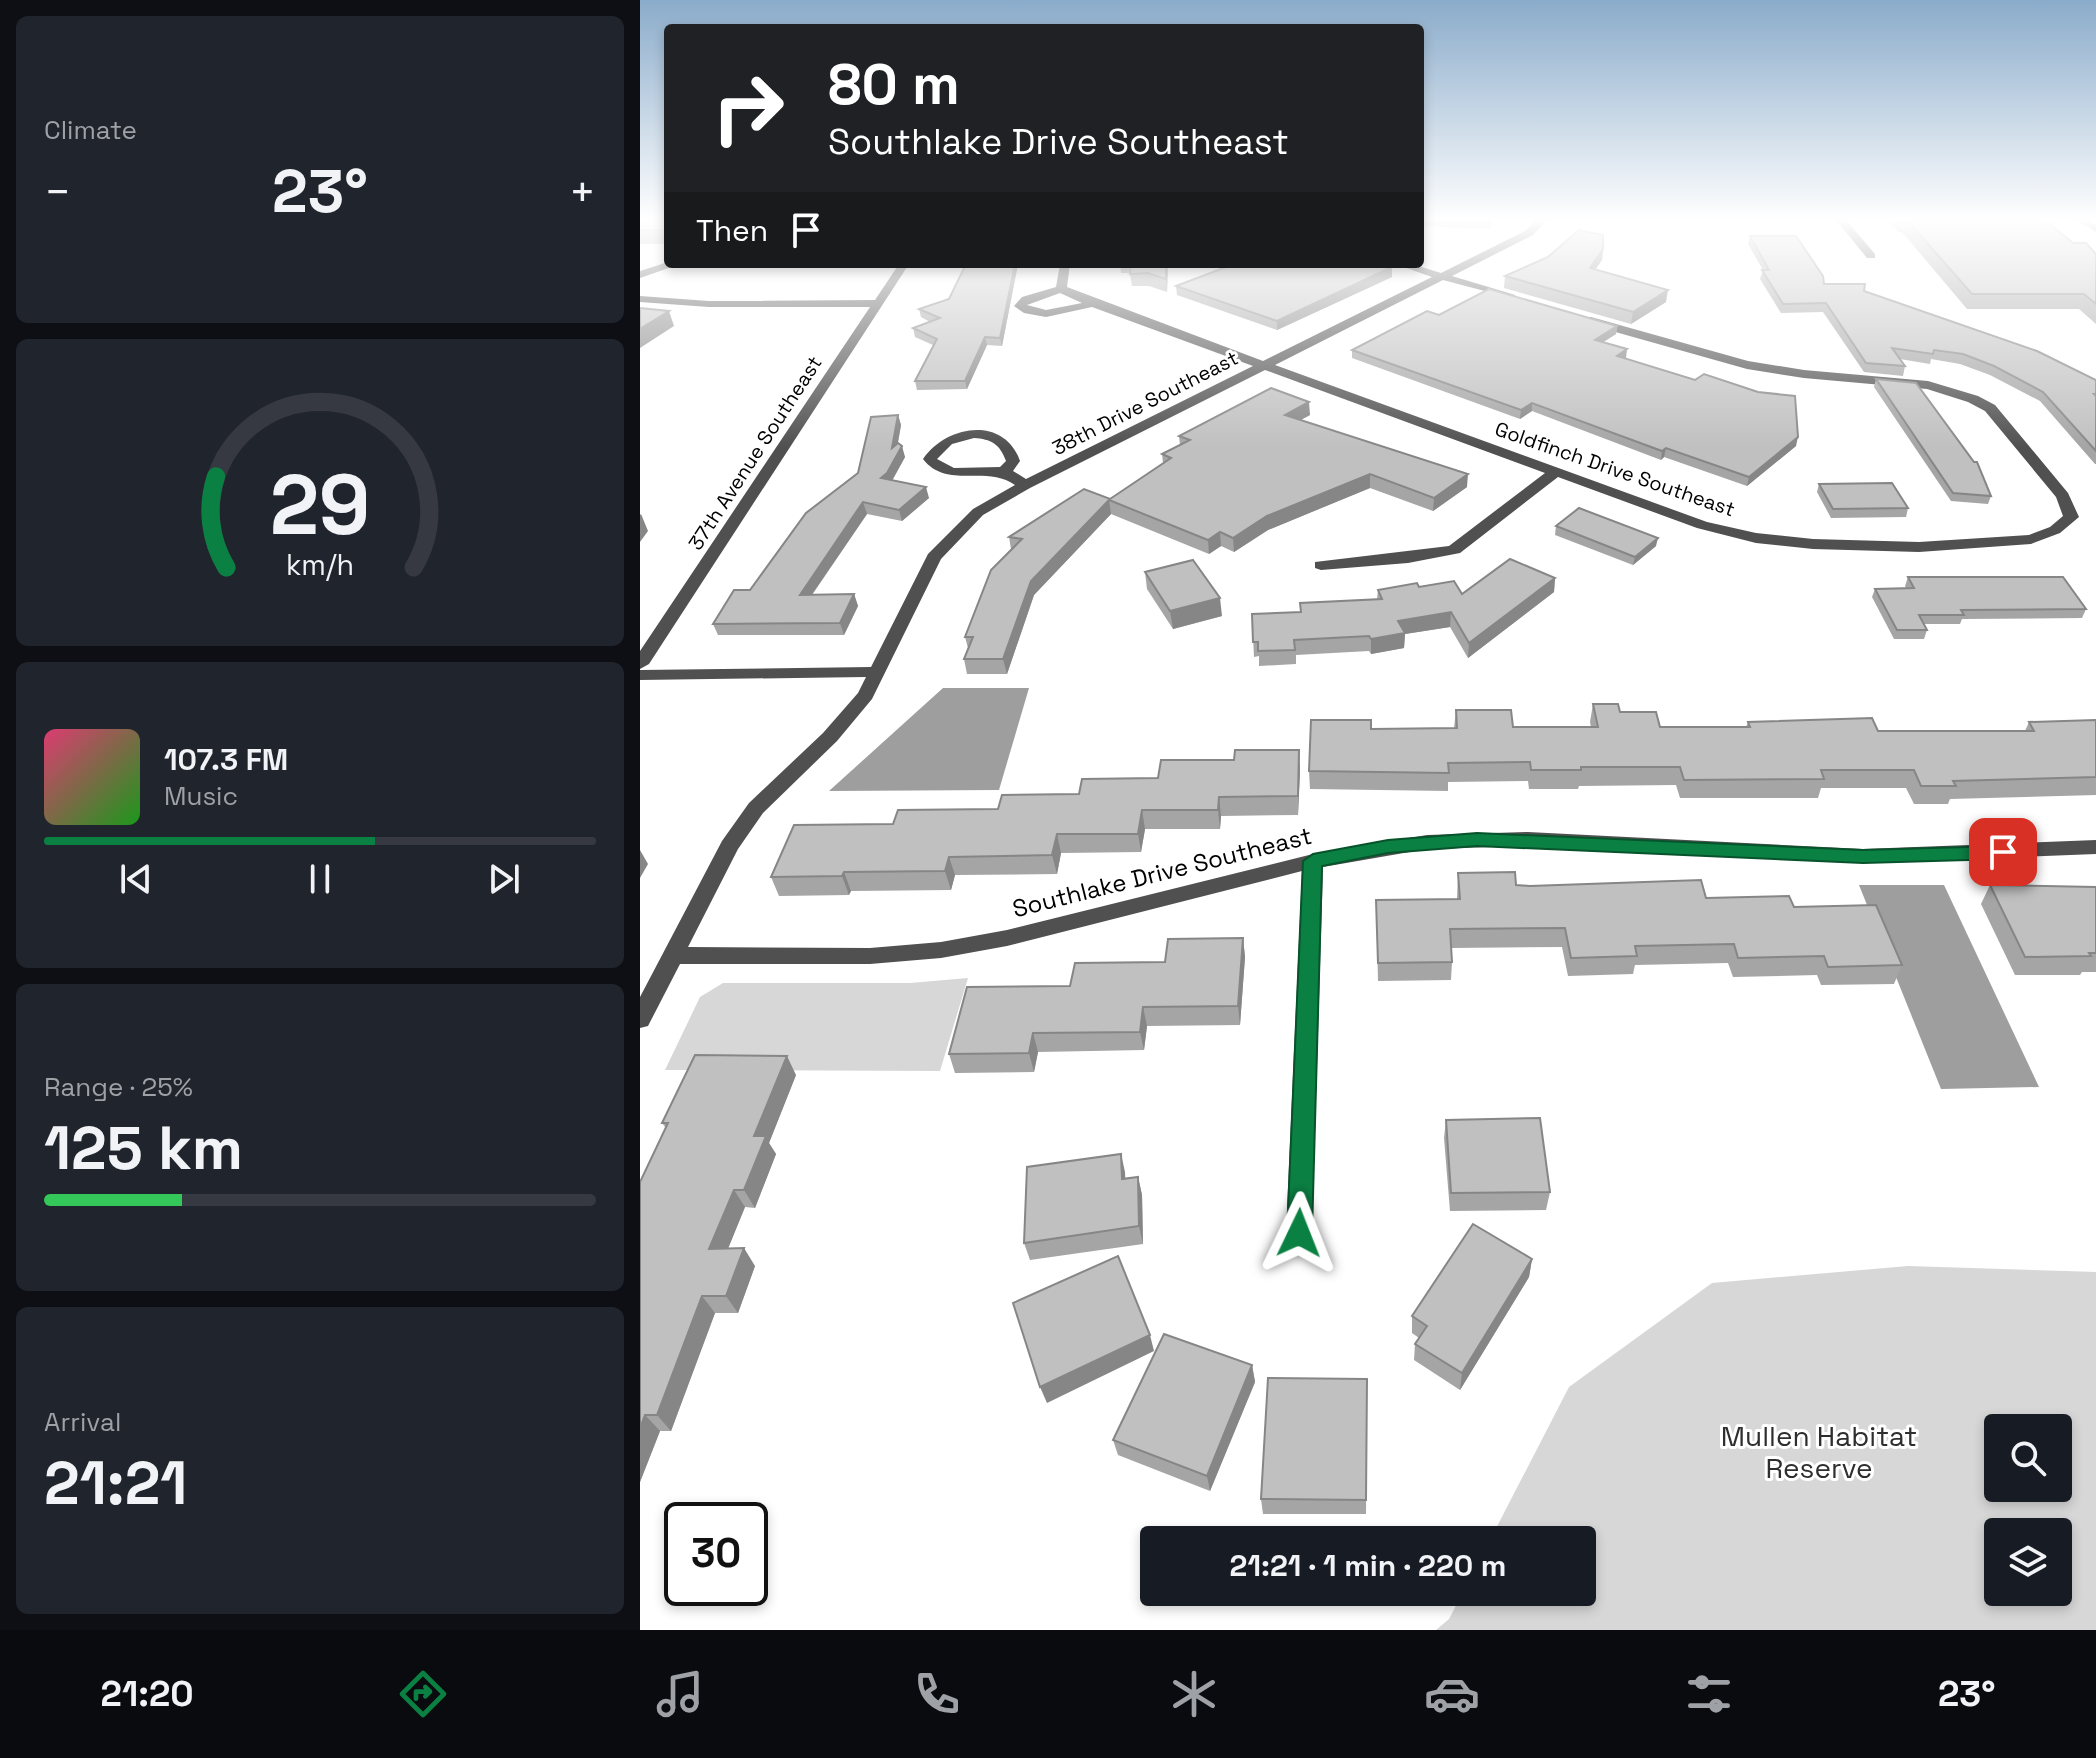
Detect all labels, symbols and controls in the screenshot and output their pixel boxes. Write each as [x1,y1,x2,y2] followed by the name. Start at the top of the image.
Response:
[828,49,960,120] text: 80 m
[696,56,800,160] icon: right
[44,113,137,147] text: Climate
[828,119,1289,165] text: Southlake Drive Southeast
[272,153,368,230] text: 23°
[44,164,71,220] text: −
[569,164,596,220] text: +
[784,208,828,252] icon: arrive
[696,211,768,250] text: Then
[1048,345,1242,461] street label: 38th Drive Southeast
[682,351,828,555] street label: 37th Avenue Southeast
[1491,416,1739,522] street label: Goldfinch Drive Southeast
[270,452,370,558] text: 29
[286,547,354,583] text: km/h
[164,740,288,779] text: 107.3 FM
[164,779,238,813] text: Music
[1969,818,2037,886] pin
[1009,820,1315,924] street label: Southlake Drive Southeast
[1981,830,2025,874] icon: arrive
[114,857,158,901] icon: previous
[298,857,342,901] icon: pause
[482,857,526,901] icon: next
[44,1070,193,1104] text: Range · 25%
[44,1110,243,1187] text: 125 km
[1257,1191,1341,1275] position arrow
[44,1405,121,1439] text: Arrival
[1984,1414,2072,1606] map controls
[1984,1414,2072,1502] button: search
[1721,1418,1917,1486] park label: Mullen Habitat Reserve
[44,1445,187,1522] text: 21:21
[664,1502,768,1606] speed limit sign: 30
[1984,1518,2072,1606] button: layers
[1230,1546,1506,1585] text: 21:21 · 1 min · 220 m
[395,1666,451,1722] icon: directions
[652,1666,708,1722] icon: music
[909,1666,965,1722] icon: phone
[1166,1666,1222,1722] icon: climate
[1424,1666,1480,1722] icon: car
[1681,1666,1737,1722] icon: filters
[101,1671,194,1717] text: 21:20
[1938,1671,1995,1717] text: 23°

